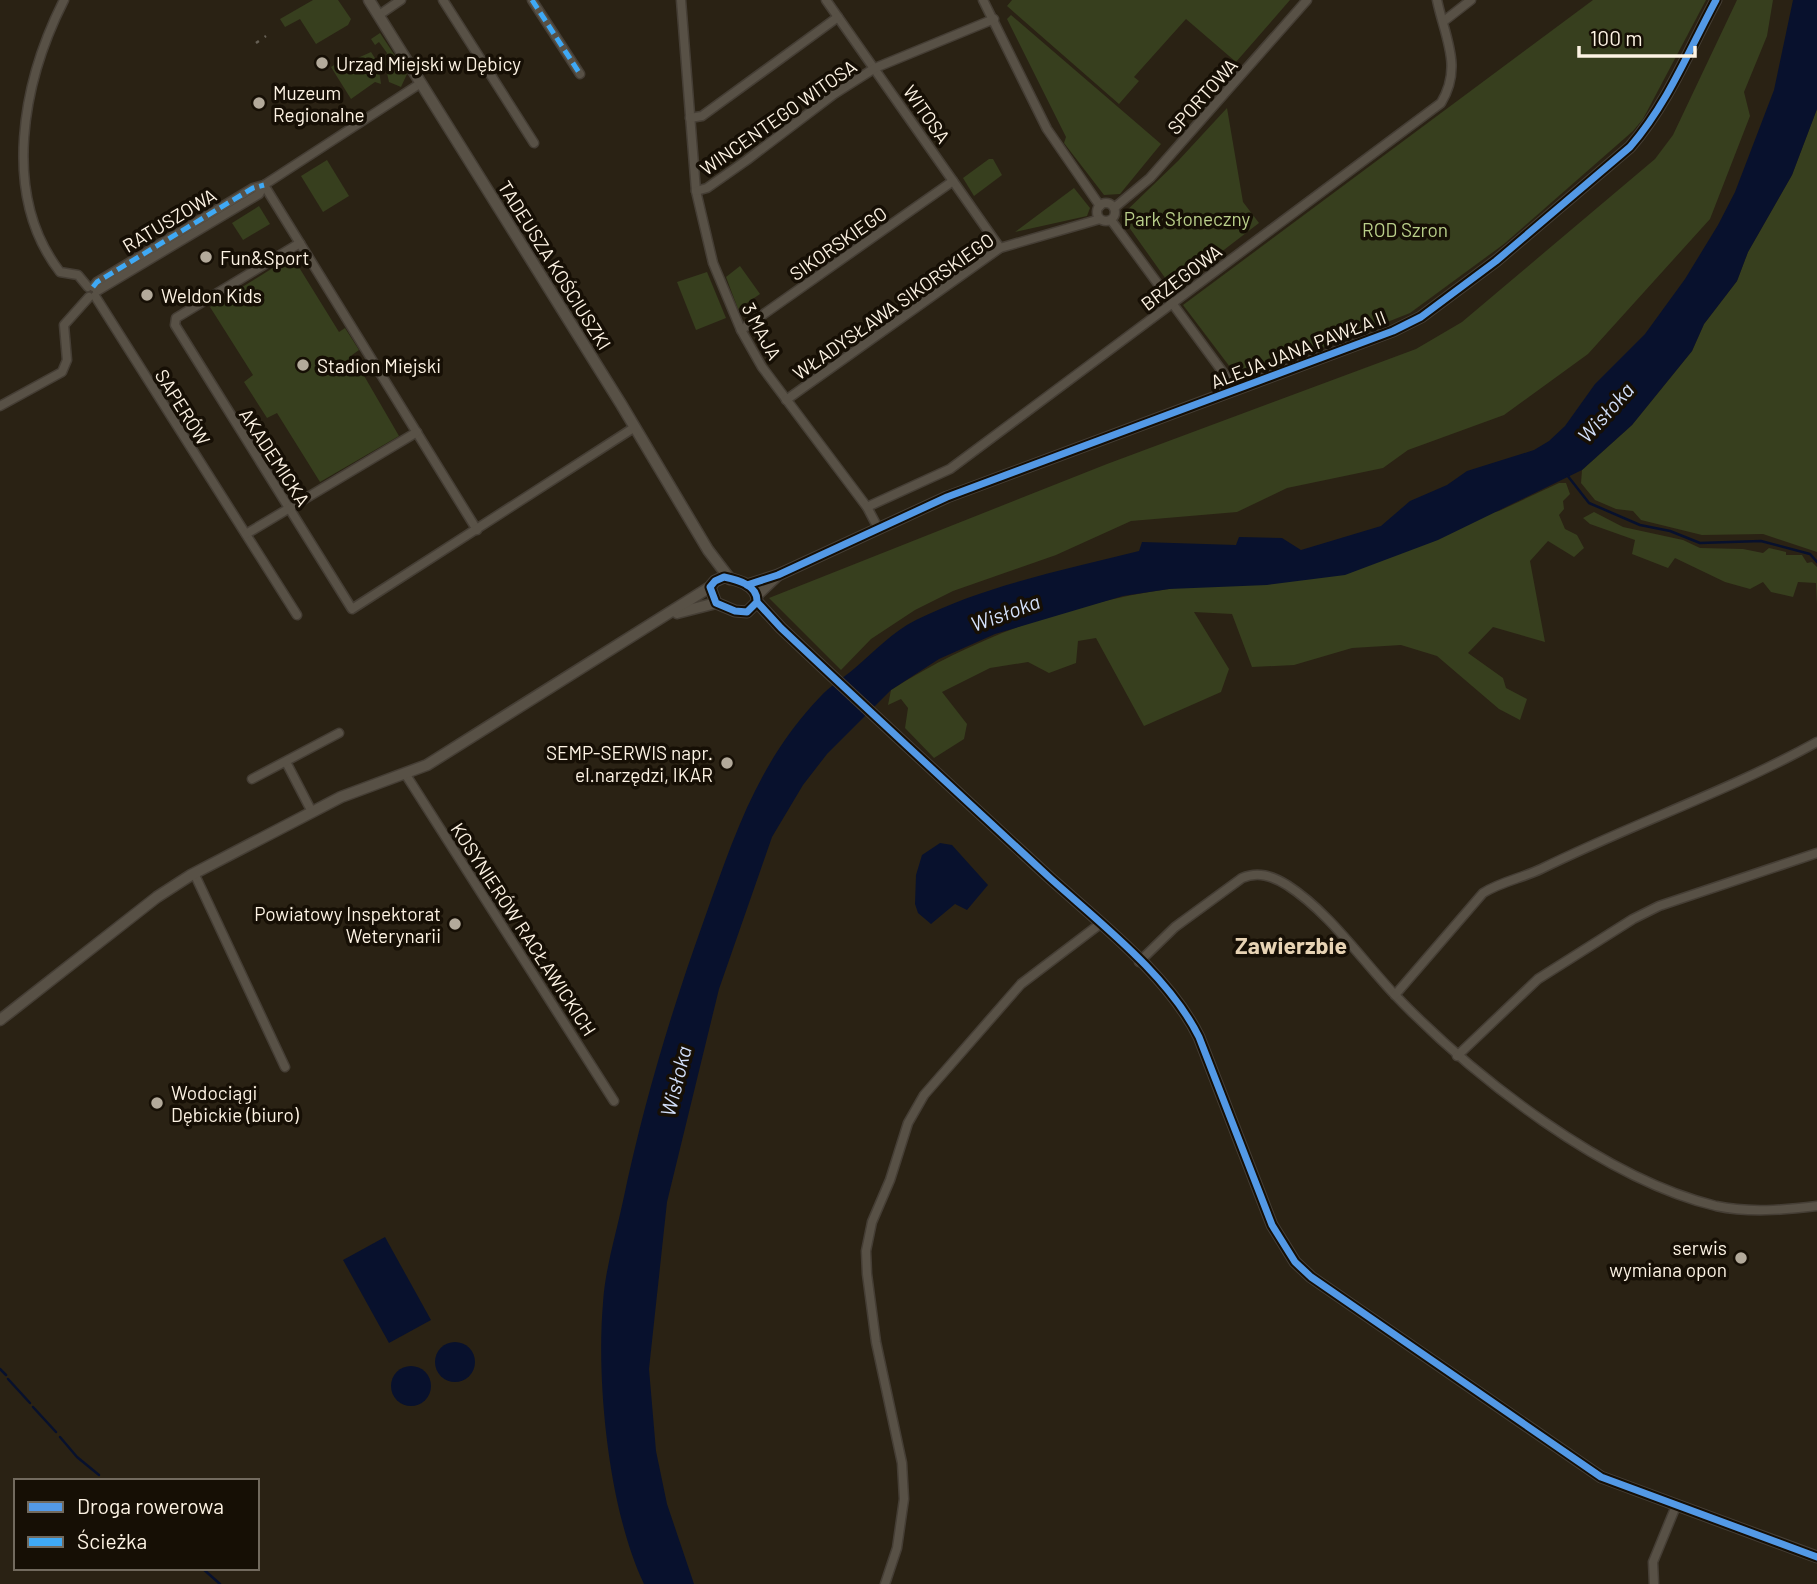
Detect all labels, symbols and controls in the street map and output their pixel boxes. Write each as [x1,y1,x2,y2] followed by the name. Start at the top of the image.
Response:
[1579,14,1694,58] scale bar
[1590,25,1643,50] text: 100 m
[336,52,521,75] place label: Urząd Miejski w Dębicy
[1162,53,1242,139] street label: SPORTOWA
[695,54,861,180] street label: WINCENTEGO WITOSA
[314,55,330,71] marker: Urząd Miejski w Dębicy
[899,80,955,148] street label: WITOSA
[273,81,365,126] place label: Muzeum Regionalne
[251,95,267,111] marker: Muzeum Regionalne
[494,176,616,354] street label: TADEUSZA KOŚCIUSZKI
[118,183,220,257] street label: RATUSZOWA
[785,201,891,285] street label: SIKORSKIEGO
[1124,207,1251,230] park label: Park Słoneczny
[1362,218,1448,241] park label: ROD Szron
[788,228,998,384] street label: WŁADYSŁAWA SIKORSKIEGO
[1136,239,1226,315] street label: BRZEGOWA
[220,246,309,269] place label: Fun&Sport
[198,249,214,265] marker: Fun&Sport
[161,284,262,307] place label: Weldon Kids
[139,287,155,303] marker: Weldon Kids
[737,298,787,364] street label: 3 MAJA
[1207,305,1389,393] street label: ALEJA JANA PAWŁA II
[317,354,441,377] place label: Stadion Miejski
[295,357,311,373] marker: Stadion Miejski
[151,365,216,450] street label: SAPERÓW
[1572,377,1638,447] water label: Wisłoka
[235,404,315,510] street label: AKADEMICKA
[967,588,1043,636] water label: Wisłoka
[546,741,713,786] place label: SEMP-SERWIS napr. el.narzędzi, IKAR
[719,755,735,771] marker: SEMP-SERWIS napr. el.narzędzi, IKAR
[446,818,602,1040] street label: KOSYNIERÓW RACŁAWICKICH
[254,902,441,947] place label: Powiatowy Inspektorat Weterynarii
[447,916,463,932] marker: Powiatowy Inspektorat Weterynarii
[1235,931,1347,959] district label: Zawierzbie
[654,1043,696,1119] water label: Wisłoka
[171,1081,300,1126] place label: Wodociągi Dębickie (biuro)
[149,1095,165,1111] marker: Wodociągi Dębickie (biuro)
[1609,1236,1727,1281] place label: serwis wymiana opon
[1733,1250,1749,1266] marker: serwis wymiana opon
[14,1479,259,1570] legend
[77,1493,224,1518] text: Droga rowerowa
[77,1528,147,1553] text: Ścieżka

